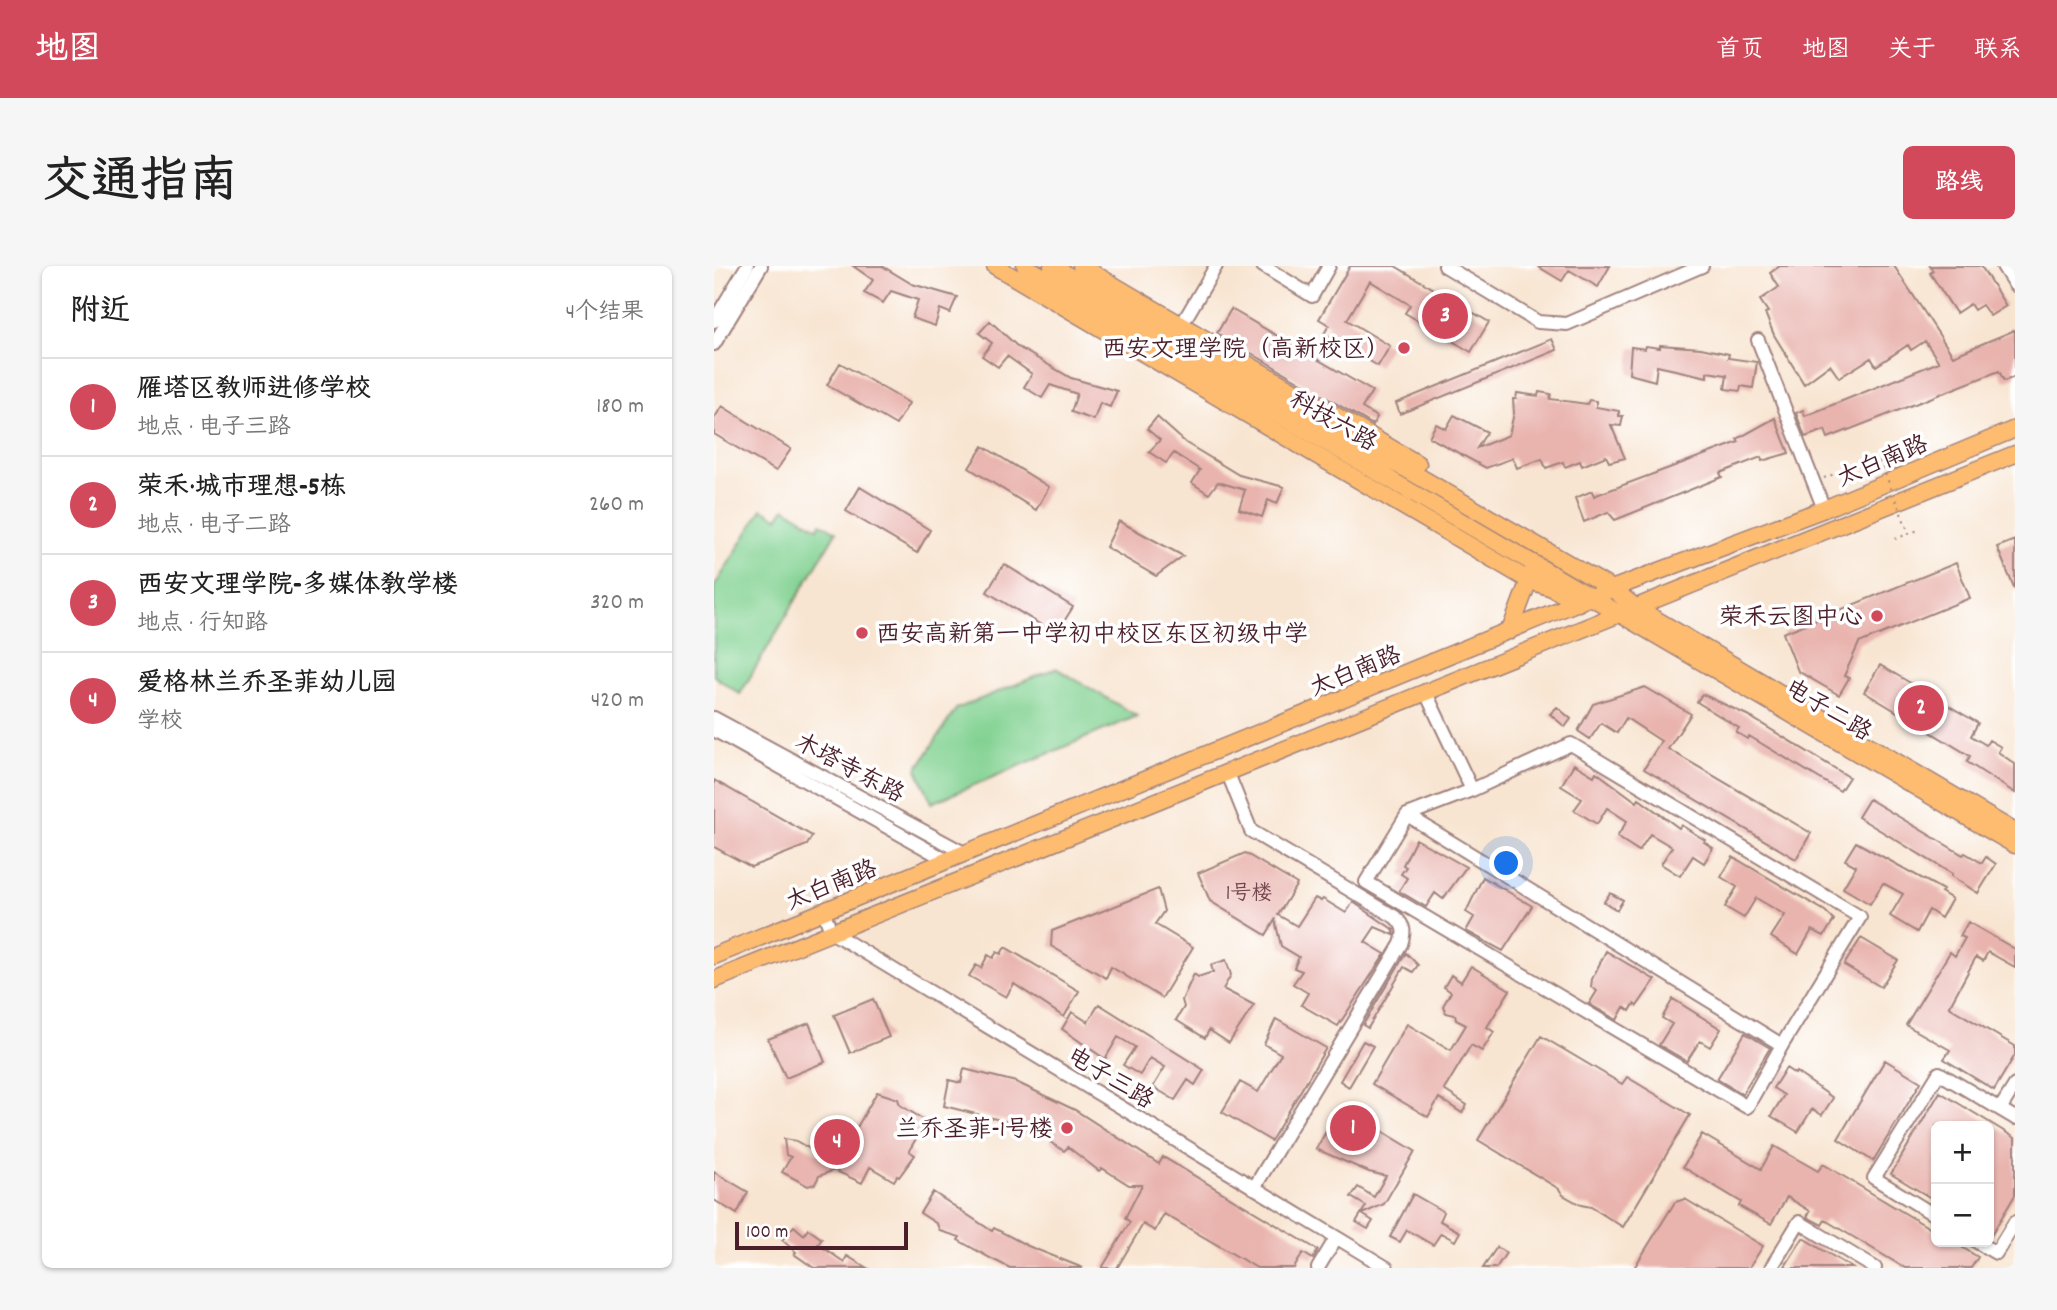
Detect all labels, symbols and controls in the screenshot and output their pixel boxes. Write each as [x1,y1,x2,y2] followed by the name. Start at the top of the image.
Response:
[35,28,101,75] text: 地图
[1716,34,1764,68] text: 首页
[1802,34,1850,68] text: 地图
[1888,34,1936,68] text: 关于
[1974,34,2022,68] text: 联系
[1903,146,2015,219] button: 路线
[42,150,238,220] text: 交通指南
[1422,290,1468,342] pin: 3
[70,292,130,335] text: 附近
[565,297,644,330] text: 4个结果
[1102,334,1390,368] place label: 西安文理学院（高新校区）
[1396,340,1412,356] marker: 西安文理学院（高新校区）
[137,372,371,409] text: 雁塔区教师进修学校
[1282,384,1383,461] street label: 科技六路
[90,391,96,424] text: 1
[596,391,644,424] text: 180 m
[137,412,291,445] text: 地点 · 电子三路
[1832,428,1934,497] street label: 太白南路
[137,470,346,507] text: 荣禾·城市理想-5栋
[88,489,98,522] text: 2
[589,489,644,522] text: 260 m
[137,510,291,543] text: 地点 · 电子二路
[137,568,458,605] text: 西安文理学院-多媒体教学楼
[88,587,98,620] text: 3
[590,587,644,620] text: 320 m
[1719,602,1863,636] place label: 荣禾云图中心
[137,608,268,641] text: 地点 · 行知路
[1869,608,1885,624] marker: 荣禾云图中心
[876,619,1308,653] place label: 西安高新第一中学初中校区东区初级中学
[854,625,870,641] marker: 西安高新第一中学初中校区东区初级中学
[1305,639,1407,707] street label: 太白南路
[137,666,397,703] text: 爱格林兰乔圣菲幼儿园
[1778,672,1877,751] street label: 电子二路
[1898,682,1944,734] pin: 2
[88,685,98,718] text: 4
[591,685,644,718] text: 420 m
[137,706,183,739] text: 学校
[788,726,910,813] street label: 木塔寺东路
[1489,846,1523,880] your location
[781,853,883,921] street label: 太白南路
[1226,880,1272,910] house number: 1号楼
[1060,1040,1159,1119] street label: 电子三路
[1330,1102,1376,1154] pin: 1
[896,1114,1053,1148] place label: 兰乔圣菲-1号楼
[814,1116,860,1168] pin: 4
[1059,1120,1075,1136] marker: 兰乔圣菲-1号楼
[1931,1121,1994,1247] map controls
[1931,1121,1994,1184] button: +
[1931,1184,1994,1247] button: −
[735,1219,908,1251] scale bar
[746,1220,788,1247] text: 100 m

